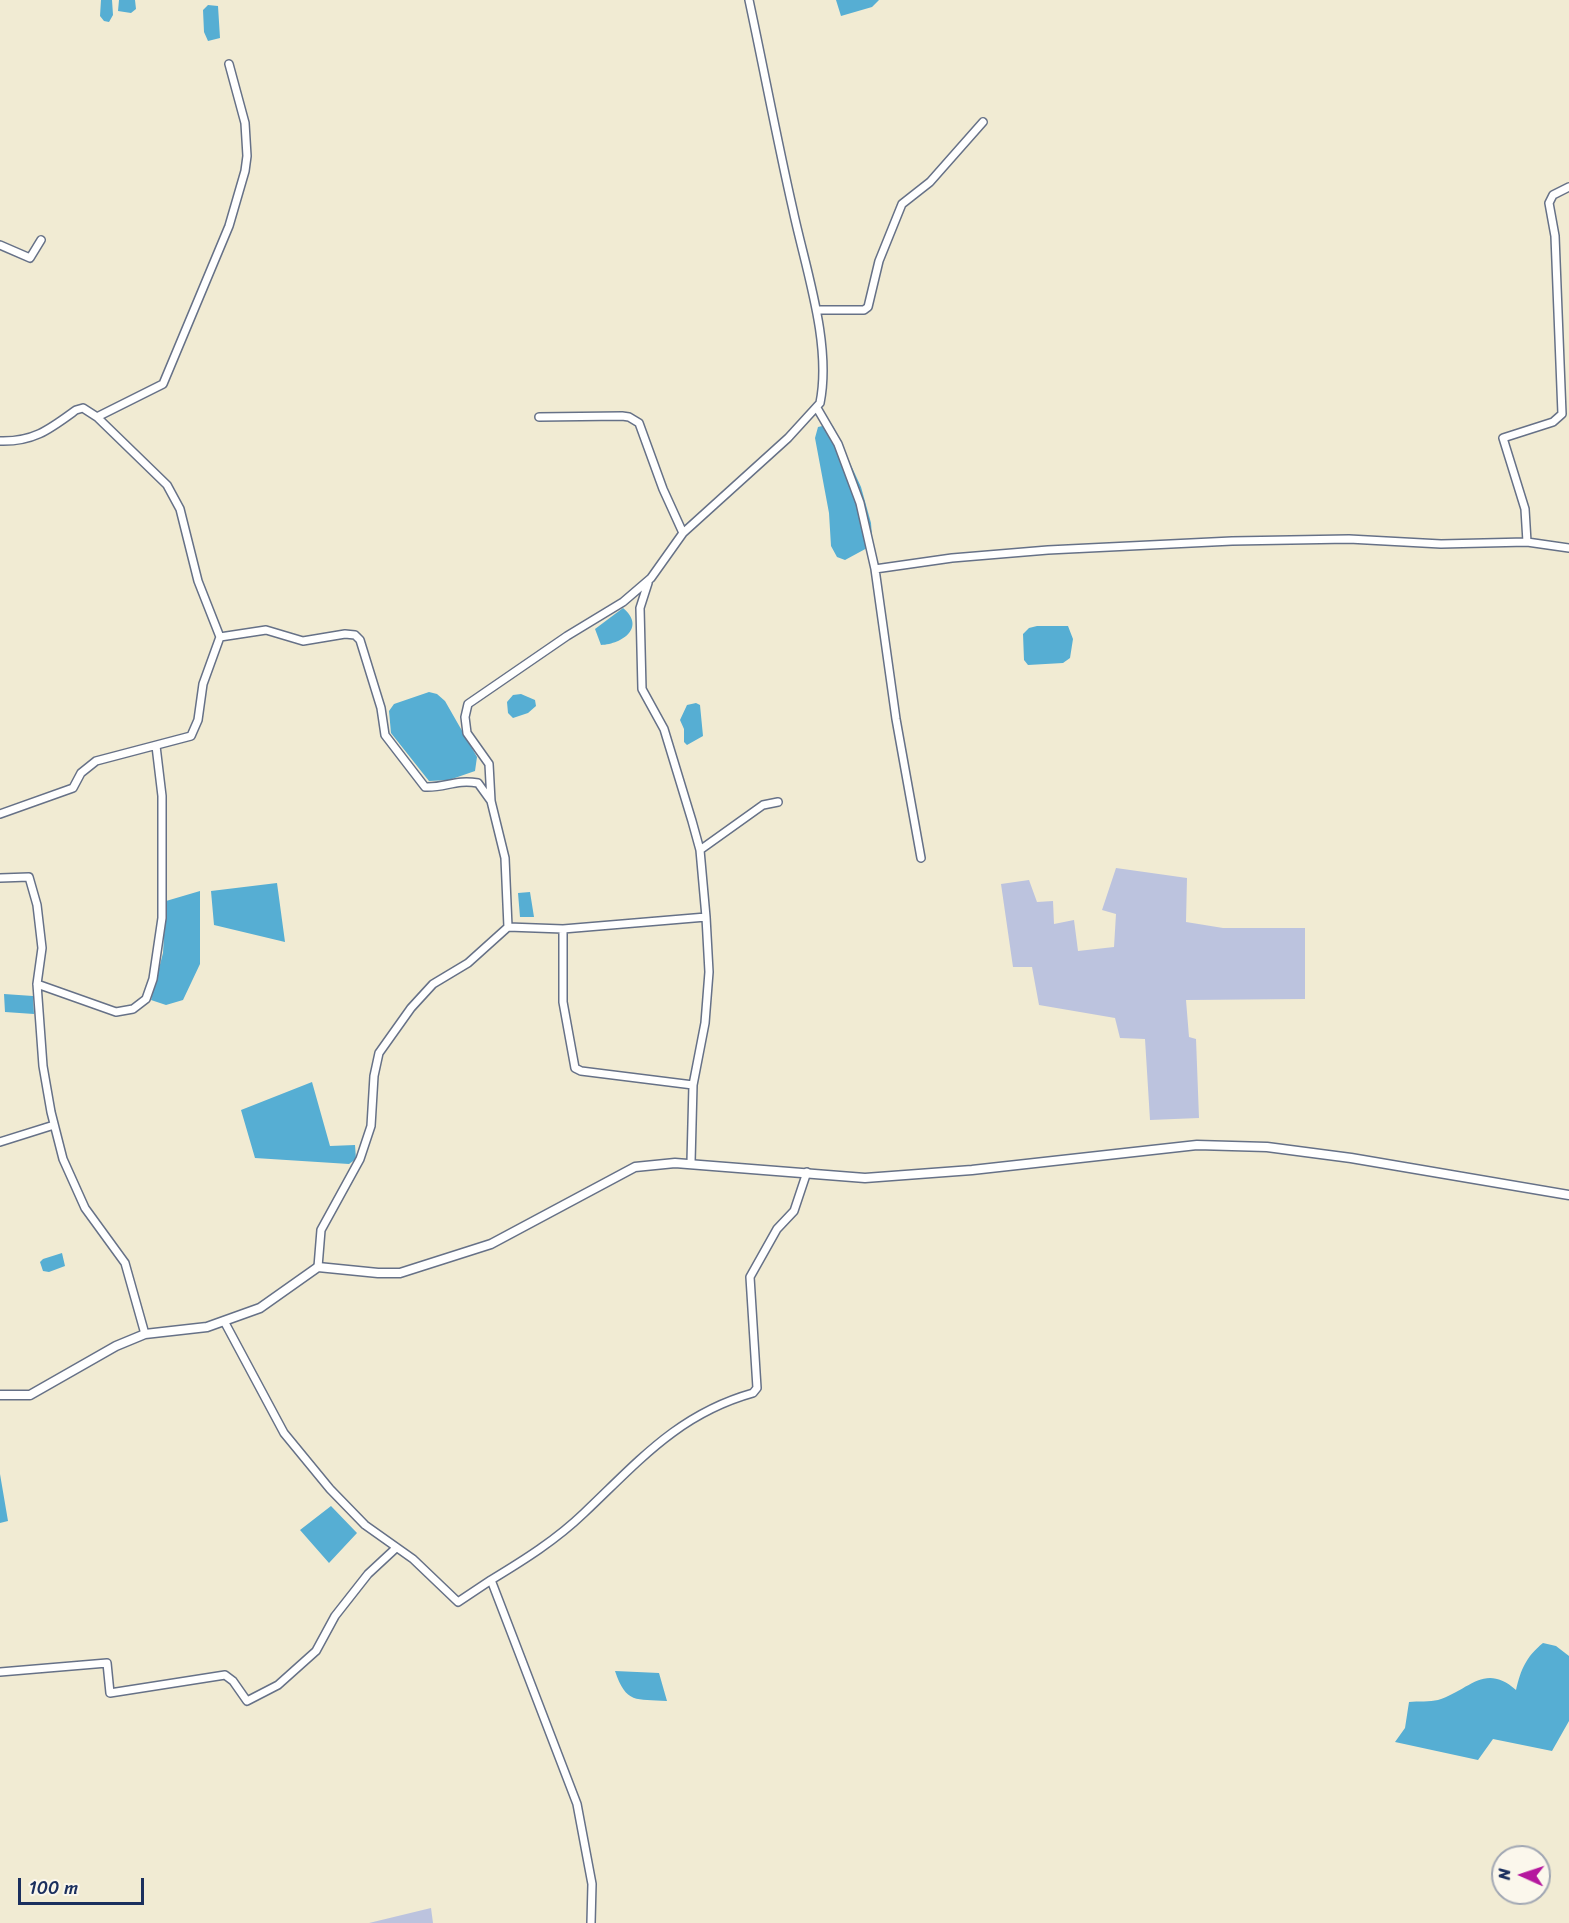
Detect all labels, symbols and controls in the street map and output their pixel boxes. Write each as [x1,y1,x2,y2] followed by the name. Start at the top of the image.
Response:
[1491,1845,1551,1905] north arrow
[21,1866,147,1904] scale bar
[1490,1868,1519,1880] text: N
[29,1872,78,1904] text: 100 m

